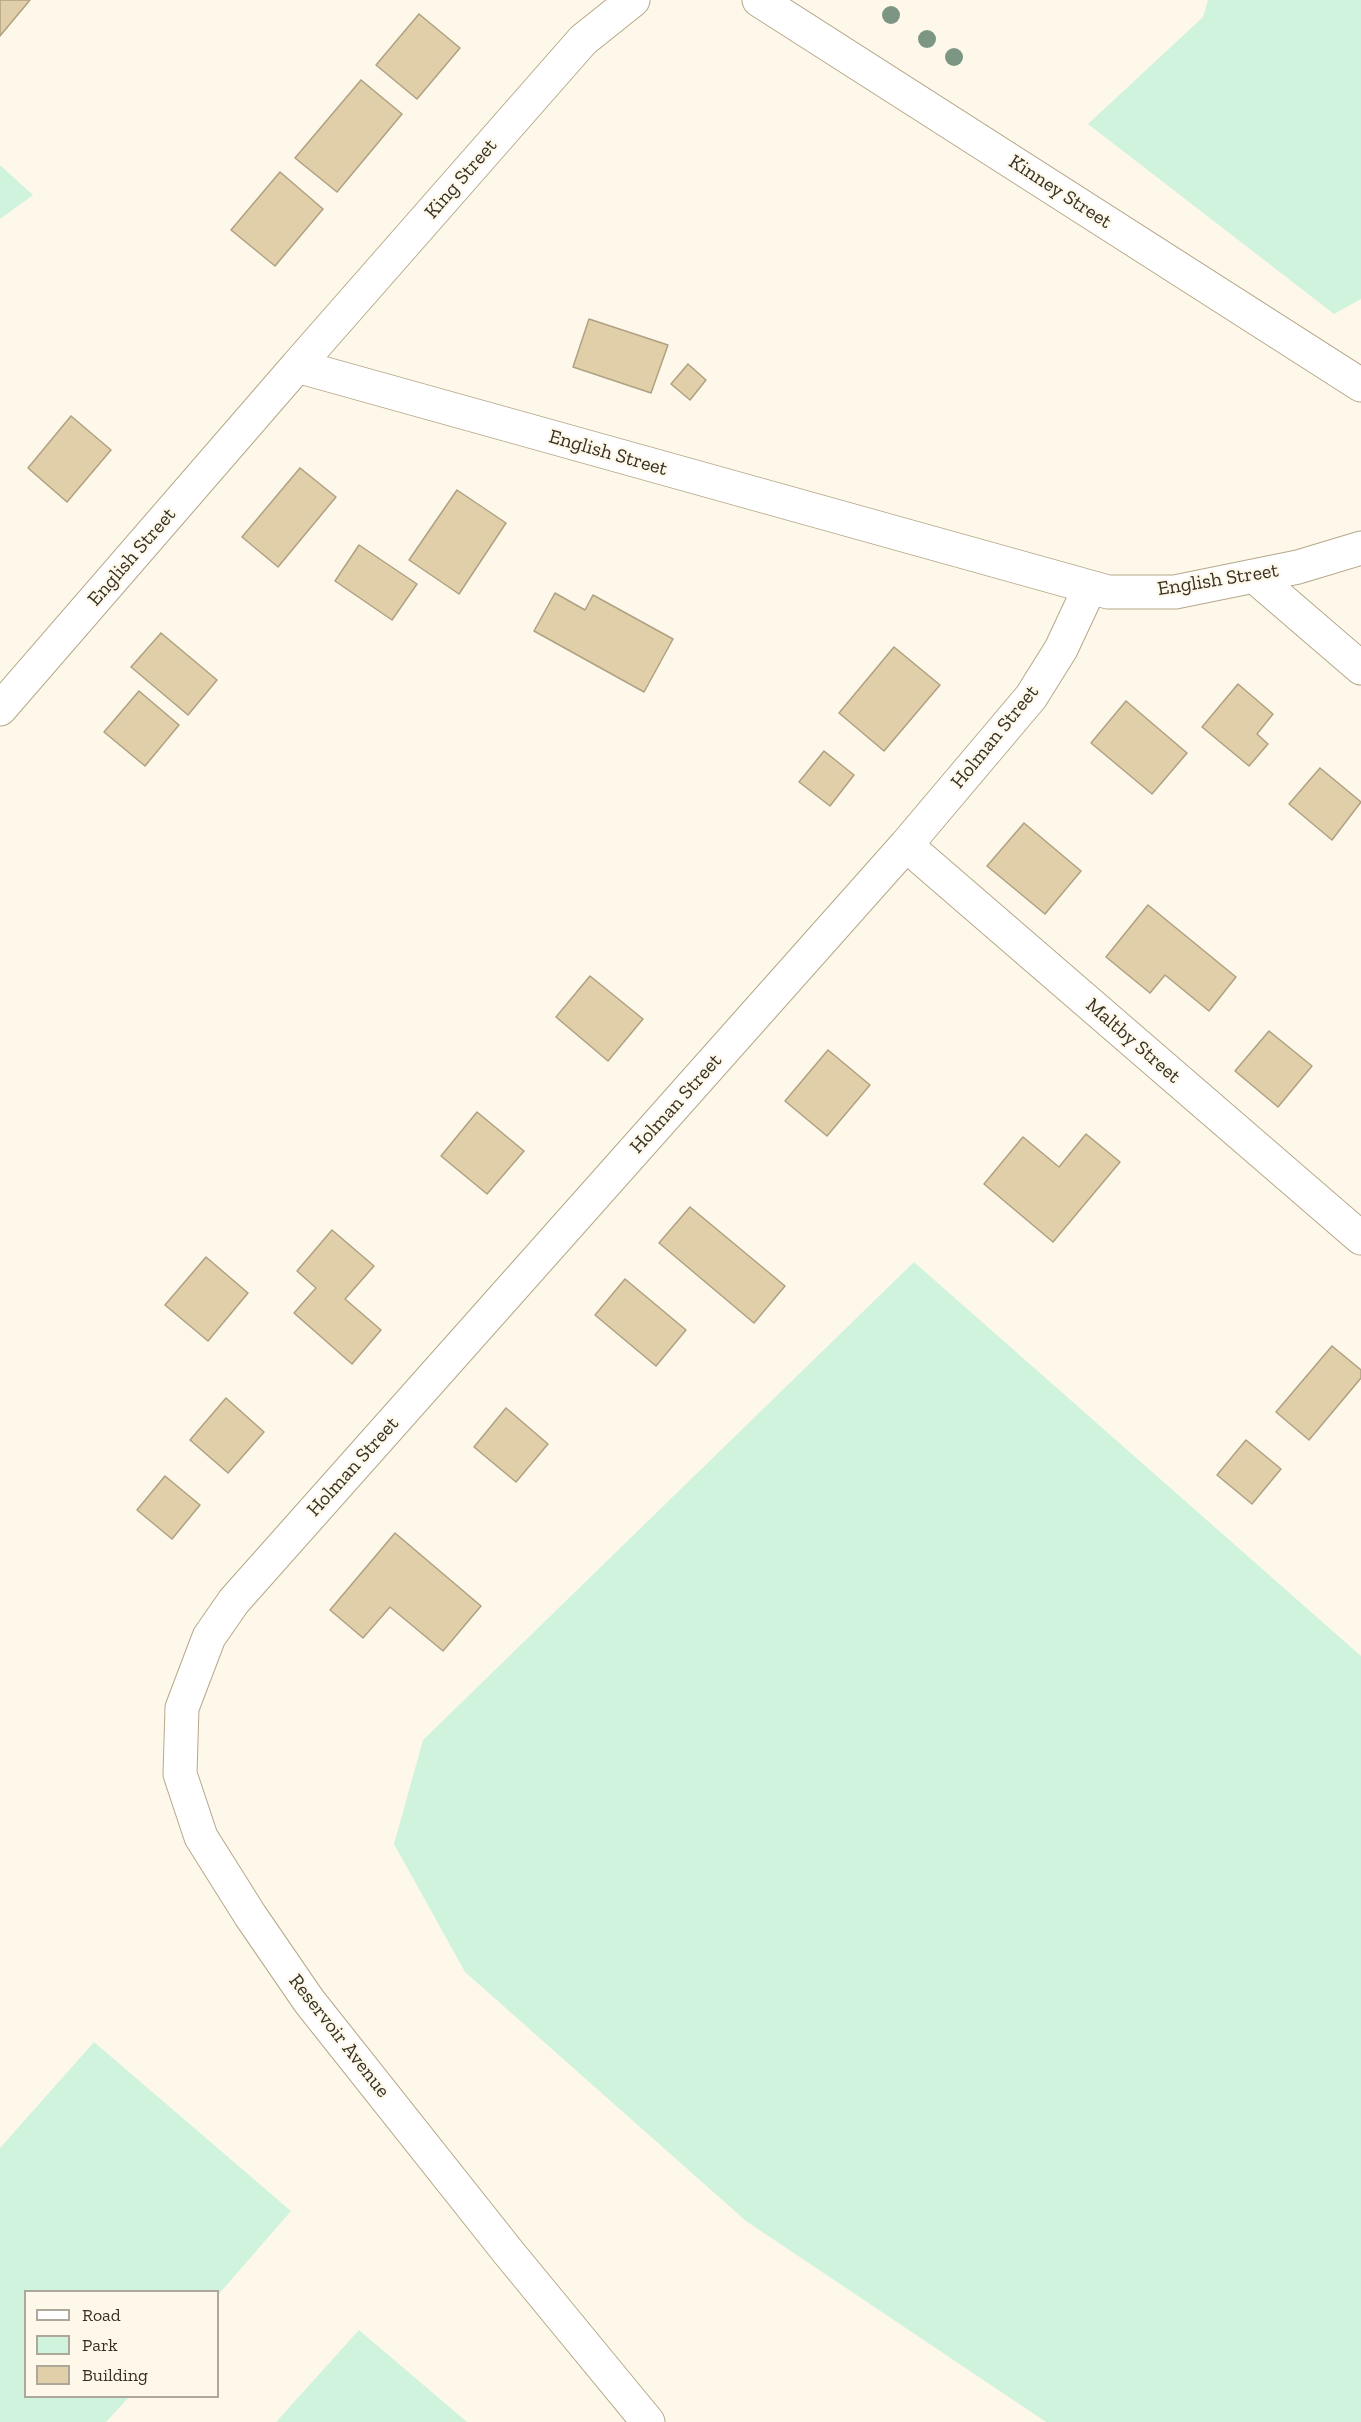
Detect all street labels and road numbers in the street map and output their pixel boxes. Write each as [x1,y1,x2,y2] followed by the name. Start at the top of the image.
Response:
[420,134,502,224] street label: King Street
[1004,150,1116,234] street label: Kinney Street
[546,425,670,481] street label: English Street
[83,503,181,611] street label: English Street
[1156,559,1280,601] street label: English Street
[946,681,1044,793] street label: Holman Street
[1081,993,1185,1089] street label: Maltby Street
[625,1049,727,1159] street label: Holman Street
[302,1412,404,1522] street label: Holman Street
[283,1969,395,2103] street label: Reservoir Avenue

